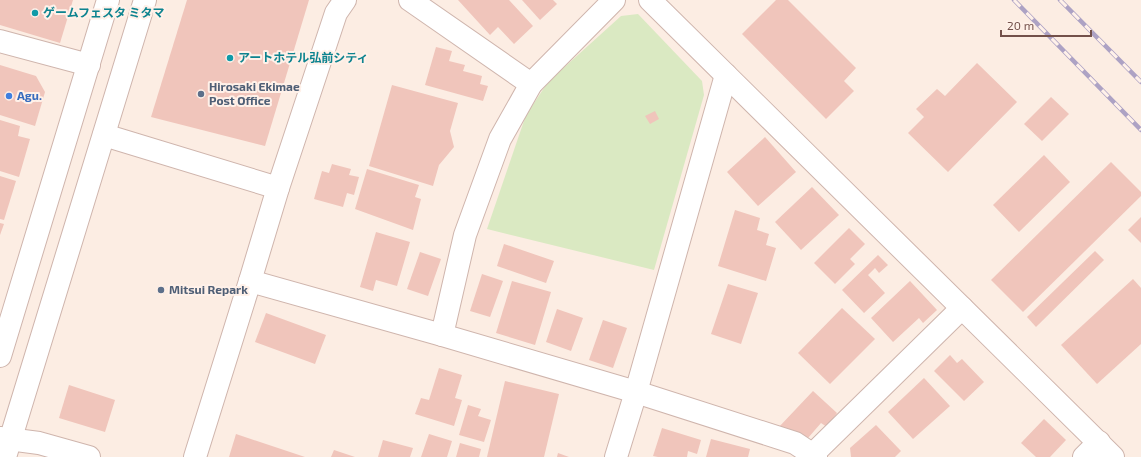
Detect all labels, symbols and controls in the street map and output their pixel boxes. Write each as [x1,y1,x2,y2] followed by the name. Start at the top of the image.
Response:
[43,5,165,19] place label: ゲームフェスタ ミタマ
[30,8,40,18] marker: ゲームフェスタ ミタマ
[1001,12,1091,38] scale bar
[1007,18,1034,32] text: 20 m
[238,50,369,64] place label: アートホテル弘前シティ
[225,53,235,63] marker: アートホテル弘前シティ
[209,79,300,107] place label: Hirosaki Ekimae Post Office
[17,88,42,102] place label: Agu.
[196,89,206,99] marker: Hirosaki Ekimae Post Office
[4,91,14,101] marker: Agu.
[169,282,248,296] place label: Mitsui Repark
[156,285,166,295] marker: Mitsui Repark

